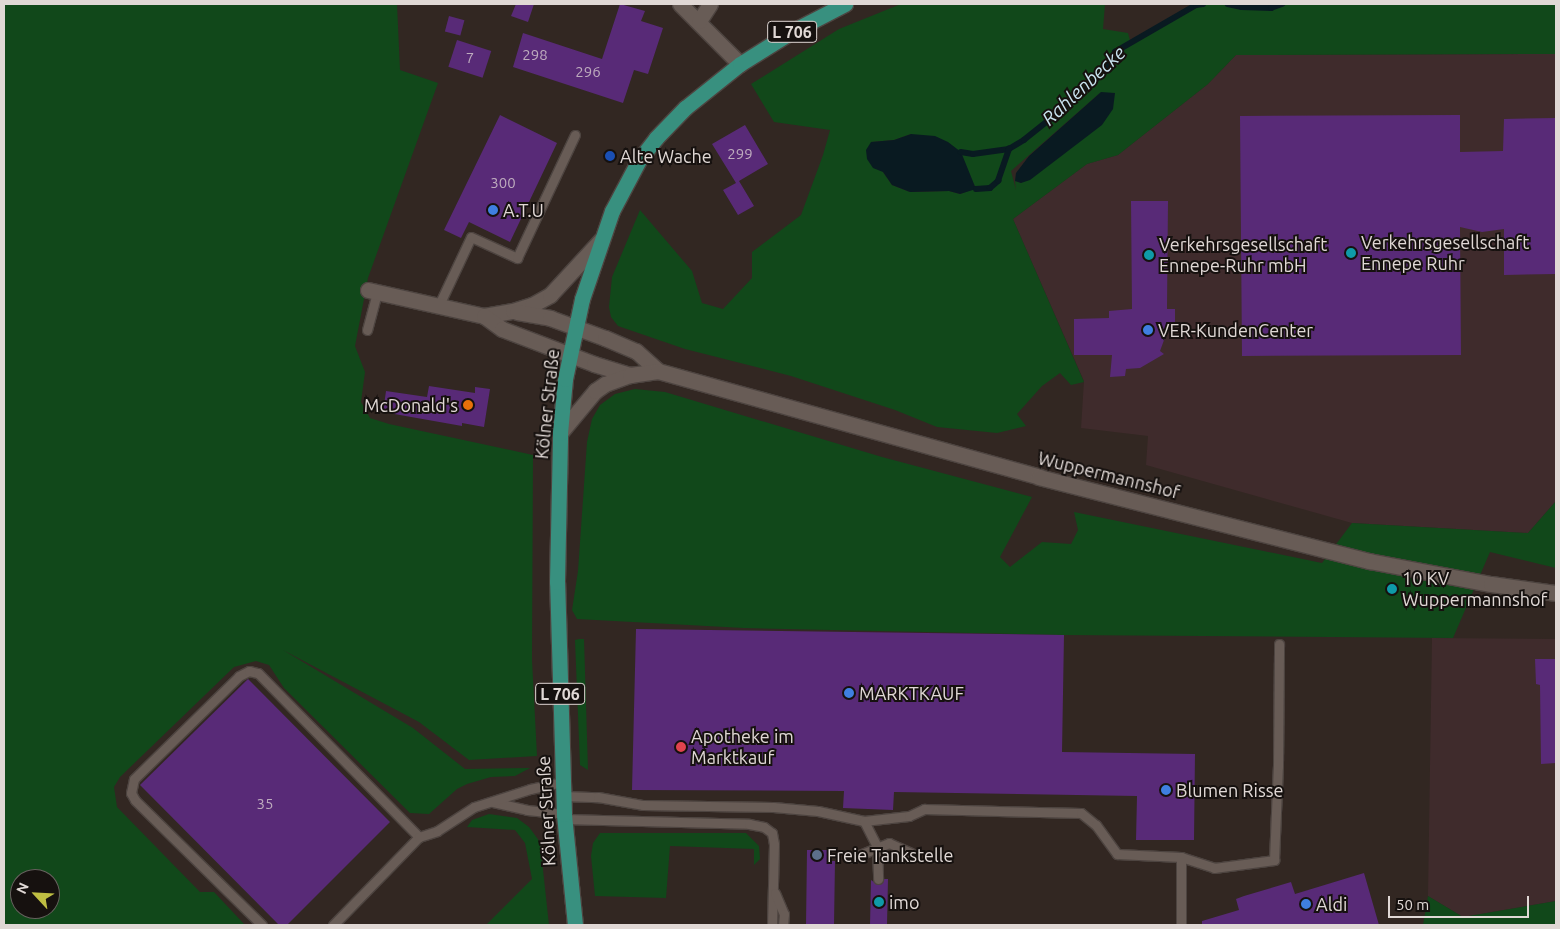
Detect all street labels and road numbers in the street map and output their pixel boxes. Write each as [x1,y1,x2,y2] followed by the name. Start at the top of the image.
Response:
[767,18,817,46] road number: L 706
[530,348,564,460] street label: Kölner Straße
[1036,447,1182,503] street label: Wuppermannshof
[535,681,585,708] road number: L 706
[532,755,560,867] street label: Kölner Straße

